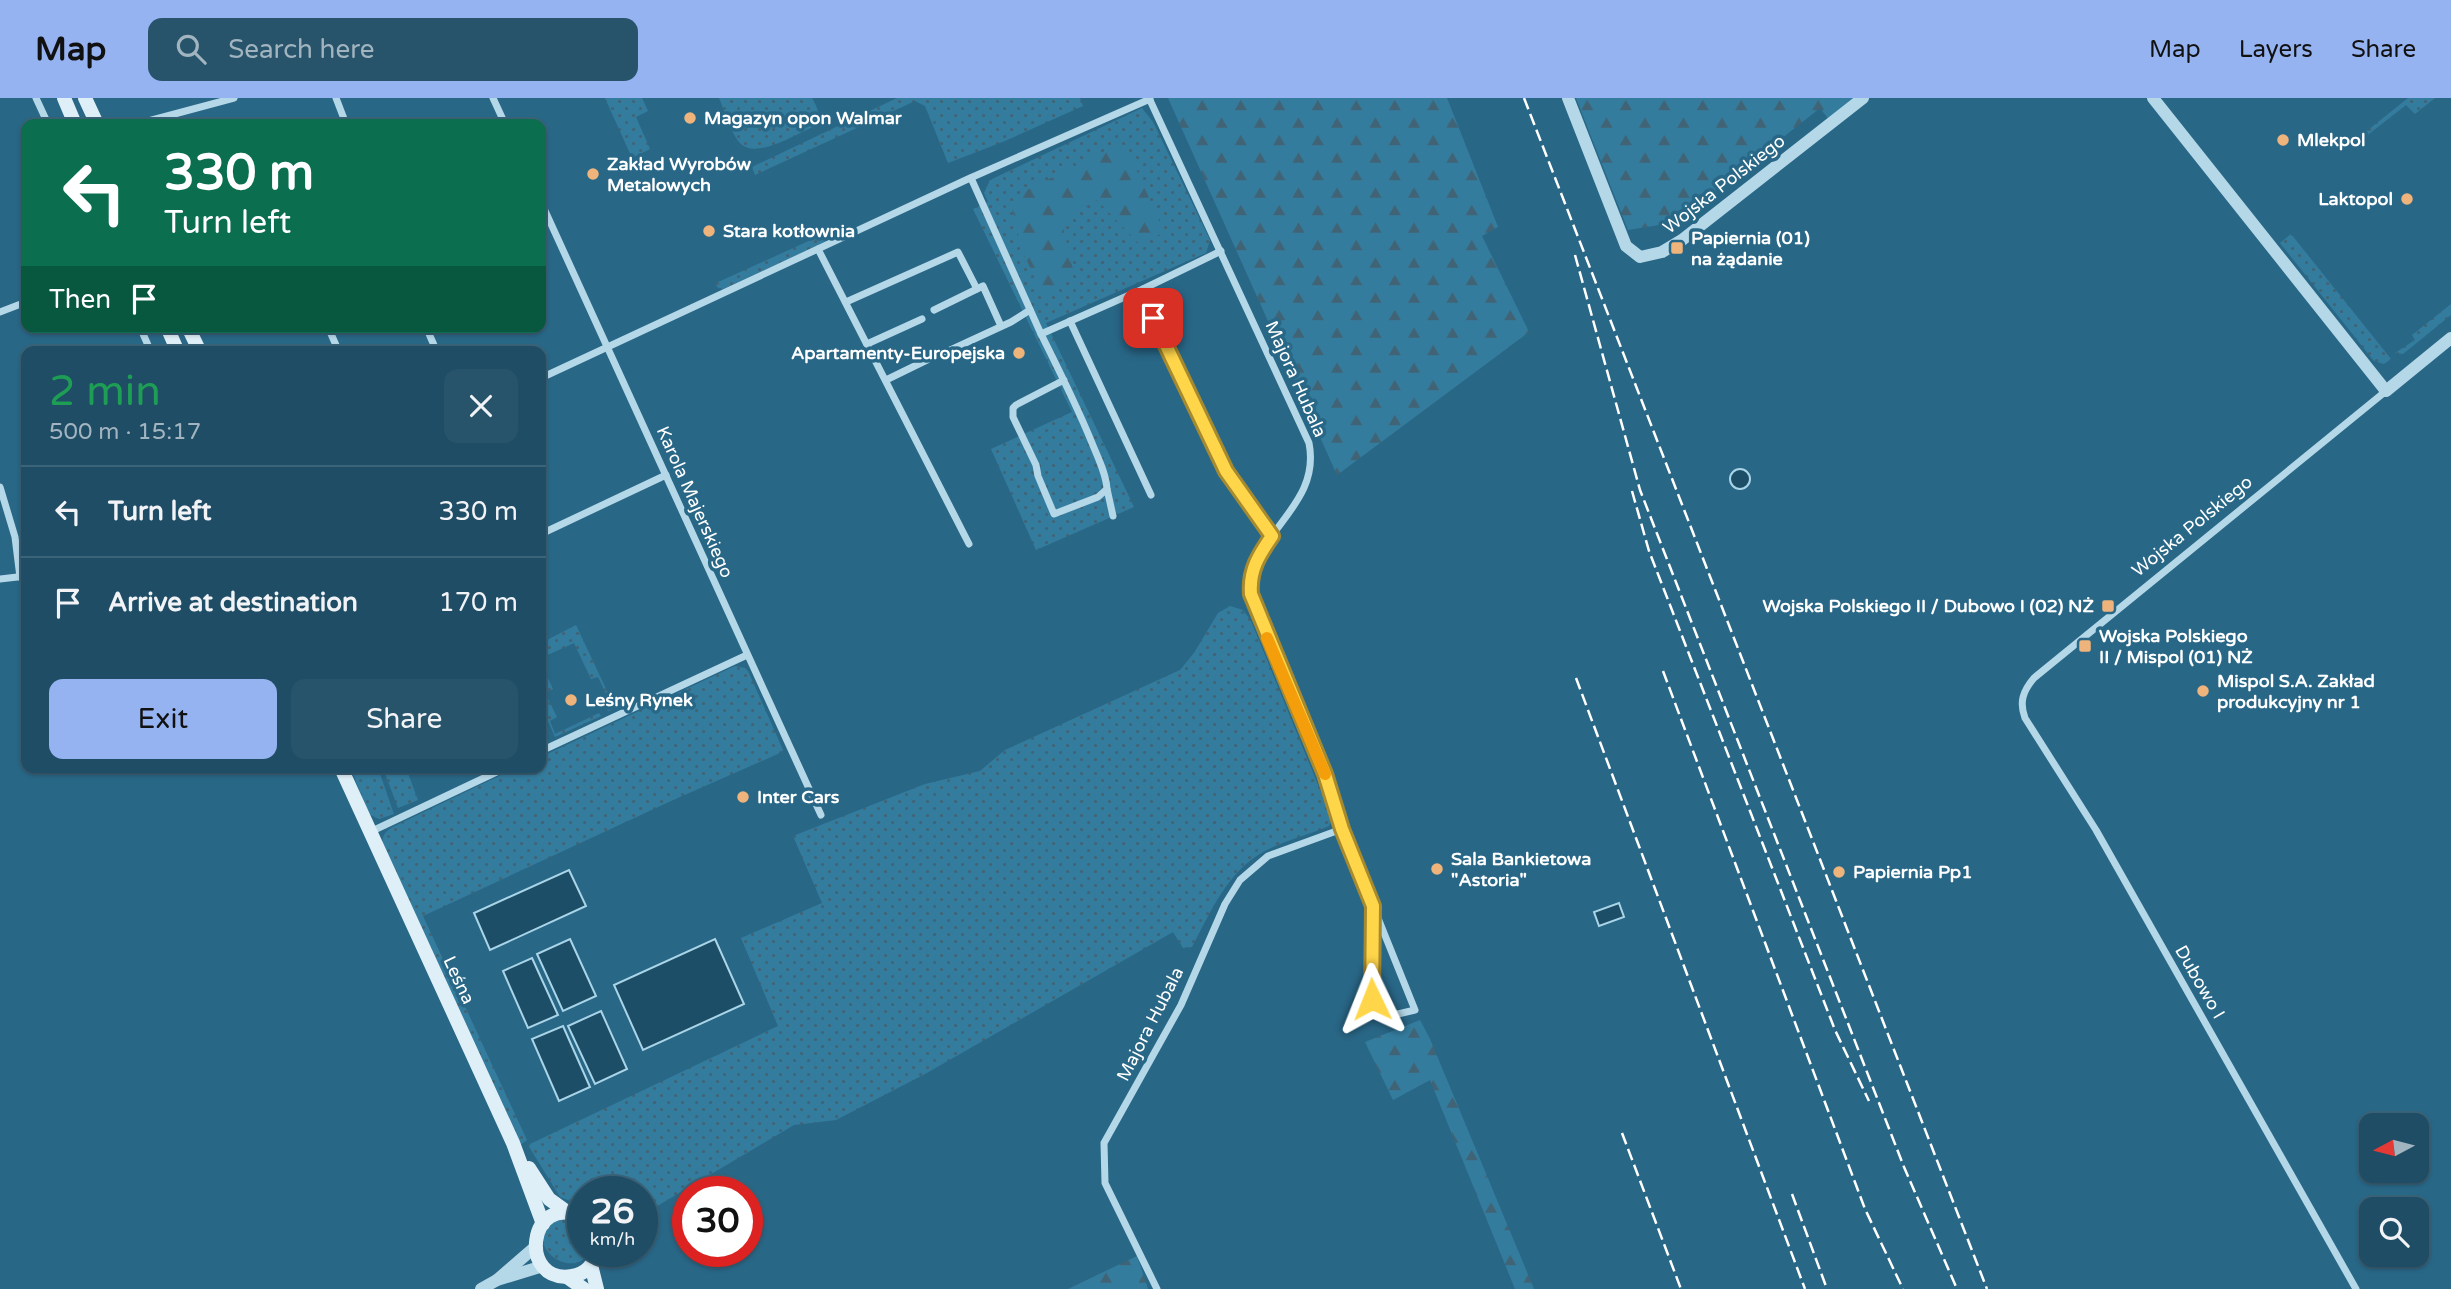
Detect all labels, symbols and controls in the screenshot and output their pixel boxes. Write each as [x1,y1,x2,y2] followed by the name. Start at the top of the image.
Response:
[148,18,638,81] search box
[35,30,106,69] text: Map
[172,30,210,68] icon: search
[228,34,374,65] text: Search here
[2149,35,2201,64] text: Map
[2239,35,2313,64] text: Layers
[2351,35,2416,64] text: Share
[704,107,903,129] place label: Magazyn opon Walmar
[682,110,698,126] marker: Magazyn opon Walmar
[2297,129,2365,151] place label: Mlekpol
[1659,130,1789,238] street label: Wojska Polskiego
[2275,132,2291,148] marker: Mlekpol
[164,144,314,203] text: 330 m
[49,147,140,238] icon: left
[607,153,752,196] place label: Zakład Wyrobów Metalowych
[585,166,601,182] marker: Zakład Wyrobów Metalowych
[2318,188,2393,210] place label: Laktopol
[2399,191,2415,207] marker: Laktopol
[164,204,291,242] text: Turn left
[723,220,855,242] place label: Stara kotłownia
[701,223,717,239] marker: Stara kotłownia
[1691,227,1810,270] place label: Papiernia (01) na żądanie
[1669,240,1685,256] marker: Papiernia (01) na żądanie
[125,280,163,318] icon: arrive
[49,284,111,315] text: Then
[1123,288,1183,348] pin
[1134,299,1172,337] icon: arrive
[1261,317,1331,441] street label: Majora Hubala
[791,342,1005,364] place label: Apartamenty-Europejska
[1011,345,1027,361] marker: Apartamenty-Europejska
[49,366,161,417] text: 2 min
[444,369,518,443] button: close
[49,418,201,446] text: 500 m · 15:17
[652,423,738,581] street label: Karola Majerskiego
[2127,471,2257,581] street label: Wojska Polskiego
[49,493,87,531] icon: left
[108,496,211,527] text: Turn left
[438,496,518,527] text: 330 m
[49,584,87,622] icon: arrive
[108,587,358,618] text: Arrive at destination
[438,587,518,618] text: 170 m
[1763,595,2095,617] place label: Wojska Polskiego II / Dubowo I (02) NŻ
[2100,598,2116,614] marker: Wojska Polskiego II / Dubowo I (02) NŻ
[2099,625,2253,668] place label: Wojska Polskiego II / Mispol (01) NŻ
[2077,638,2093,654] marker: Wojska Polskiego II / Mispol (01) NŻ
[2217,670,2375,713] place label: Mispol S.A. Zakład produkcyjny nr 1
[49,679,277,759] button: Exit
[291,679,518,759] button: Share
[2195,683,2211,699] marker: Mispol S.A. Zakład produkcyjny nr 1
[585,689,693,711] place label: Leśny Rynek
[563,692,579,708] marker: Leśny Rynek
[757,786,840,808] place label: Inter Cars
[735,789,751,805] marker: Inter Cars
[1451,848,1591,891] place label: Sala Bankietowa "Astoria"
[1429,861,1445,877] marker: Sala Bankietowa "Astoria"
[1853,861,1973,883] place label: Papiernia Pp1
[1831,864,1847,880] marker: Papiernia Pp1
[2170,941,2230,1023] street label: Dubowo I
[438,953,480,1007] street label: Leśna
[1335,962,1409,1036] position arrow
[1112,963,1188,1085] street label: Majora Hubala
[2359,1113,2429,1183] north arrow
[2359,1113,2429,1267] map controls
[672,1176,763,1267] speed limit sign: 30
[591,1191,634,1233] text: 26
[2359,1197,2429,1267] button: search
[590,1228,635,1250] text: km/h

